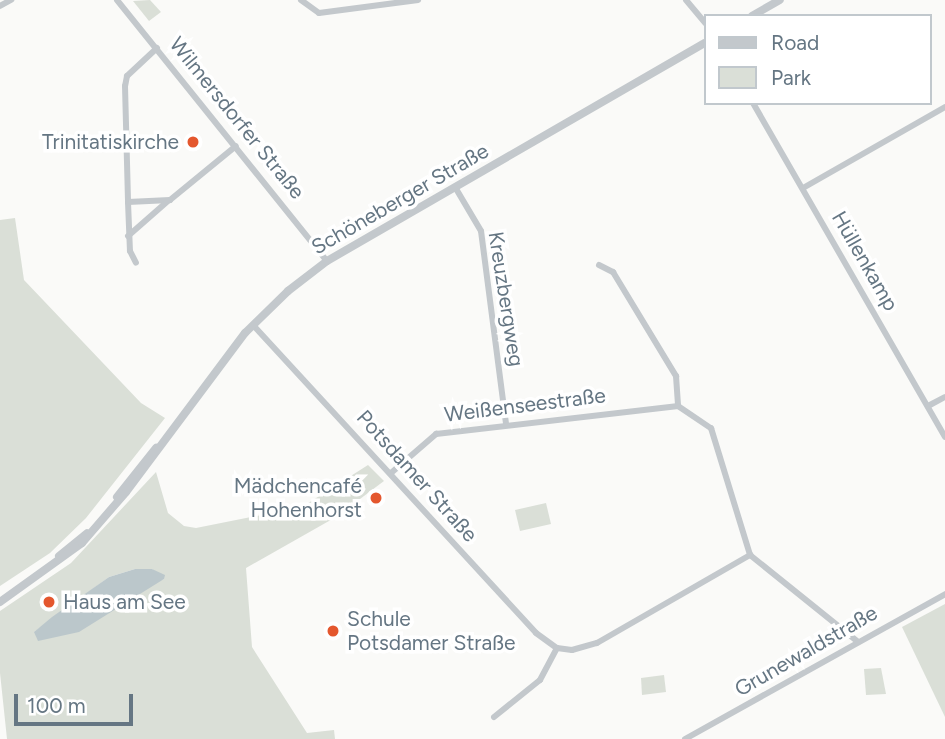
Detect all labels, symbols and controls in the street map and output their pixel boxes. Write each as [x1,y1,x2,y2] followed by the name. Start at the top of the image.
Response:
[704,14,931,105] legend
[771,30,819,55] text: Road
[164,32,310,204] street label: Wilmersdorfer Straße
[771,65,811,90] text: Park
[42,129,179,155] place label: Trinitatiskirche
[185,134,201,150] marker: Trinitatiskirche
[307,138,493,260] street label: Schöneberger Straße
[826,207,904,315] street label: Hüllenkamp
[483,230,529,368] street label: Kreuzbergweg
[443,383,607,427] street label: Weißenseestraße
[351,405,483,547] street label: Potsdamer Straße
[234,473,362,523] place label: Mädchencafé Hohenhorst
[368,490,384,506] marker: Mädchencafé Hohenhorst
[63,589,186,615] place label: Haus am See
[41,594,57,610] marker: Haus am See
[730,600,882,702] street label: Grunewaldstraße
[347,606,515,656] place label: Schule Potsdamer Straße
[325,623,341,639] marker: Schule Potsdamer Straße
[18,680,136,724] scale bar
[27,693,86,718] text: 100 m

